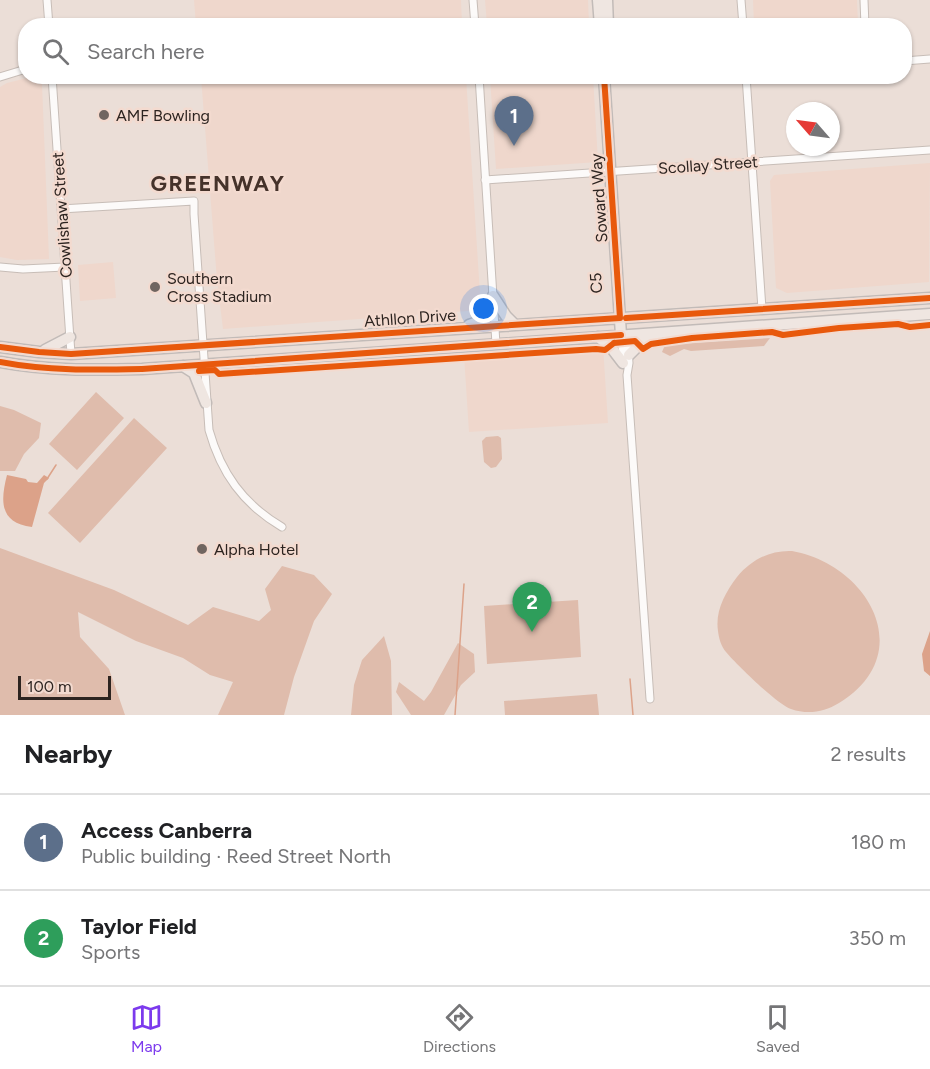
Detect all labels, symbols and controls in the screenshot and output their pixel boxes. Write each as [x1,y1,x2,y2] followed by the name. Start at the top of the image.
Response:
[18,18,912,84] search box
[39,35,72,68] icon: search
[87,38,205,65] text: Search here
[494,96,534,146] pin: 1
[786,102,840,156] north arrow
[116,106,210,125] place label: AMF Bowling
[97,108,111,122] marker: AMF Bowling
[48,151,76,279] street label: Cowlishaw Street
[586,152,612,243] street label: Soward Way
[657,152,759,178] street label: Scollay Street
[151,170,285,197] district label: GREENWAY
[167,269,272,306] place label: Southern Cross Stadium
[586,272,606,294] street label: C5
[148,280,162,294] marker: Southern Cross Stadium
[469,294,498,323] your location
[363,305,457,331] street label: Athllon Drive
[214,540,298,559] place label: Alpha Hotel
[195,542,209,556] marker: Alpha Hotel
[512,582,552,632] pin: 2
[18,673,111,700] scale bar
[27,677,72,696] text: 100 m
[24,738,112,770] text: Nearby
[830,742,906,766] text: 2 results
[81,817,252,844] text: Access Canberra
[39,830,48,854] text: 1
[851,830,906,854] text: 180 m
[81,844,391,868] text: Public building · Reed Street North
[81,913,197,940] text: Taylor Field
[38,926,49,950] text: 2
[849,926,906,950] text: 350 m
[81,940,140,964] text: Sports
[130,1001,163,1056] tab: Map
[423,1001,496,1056] tab: Directions
[756,1001,800,1056] tab: Saved

